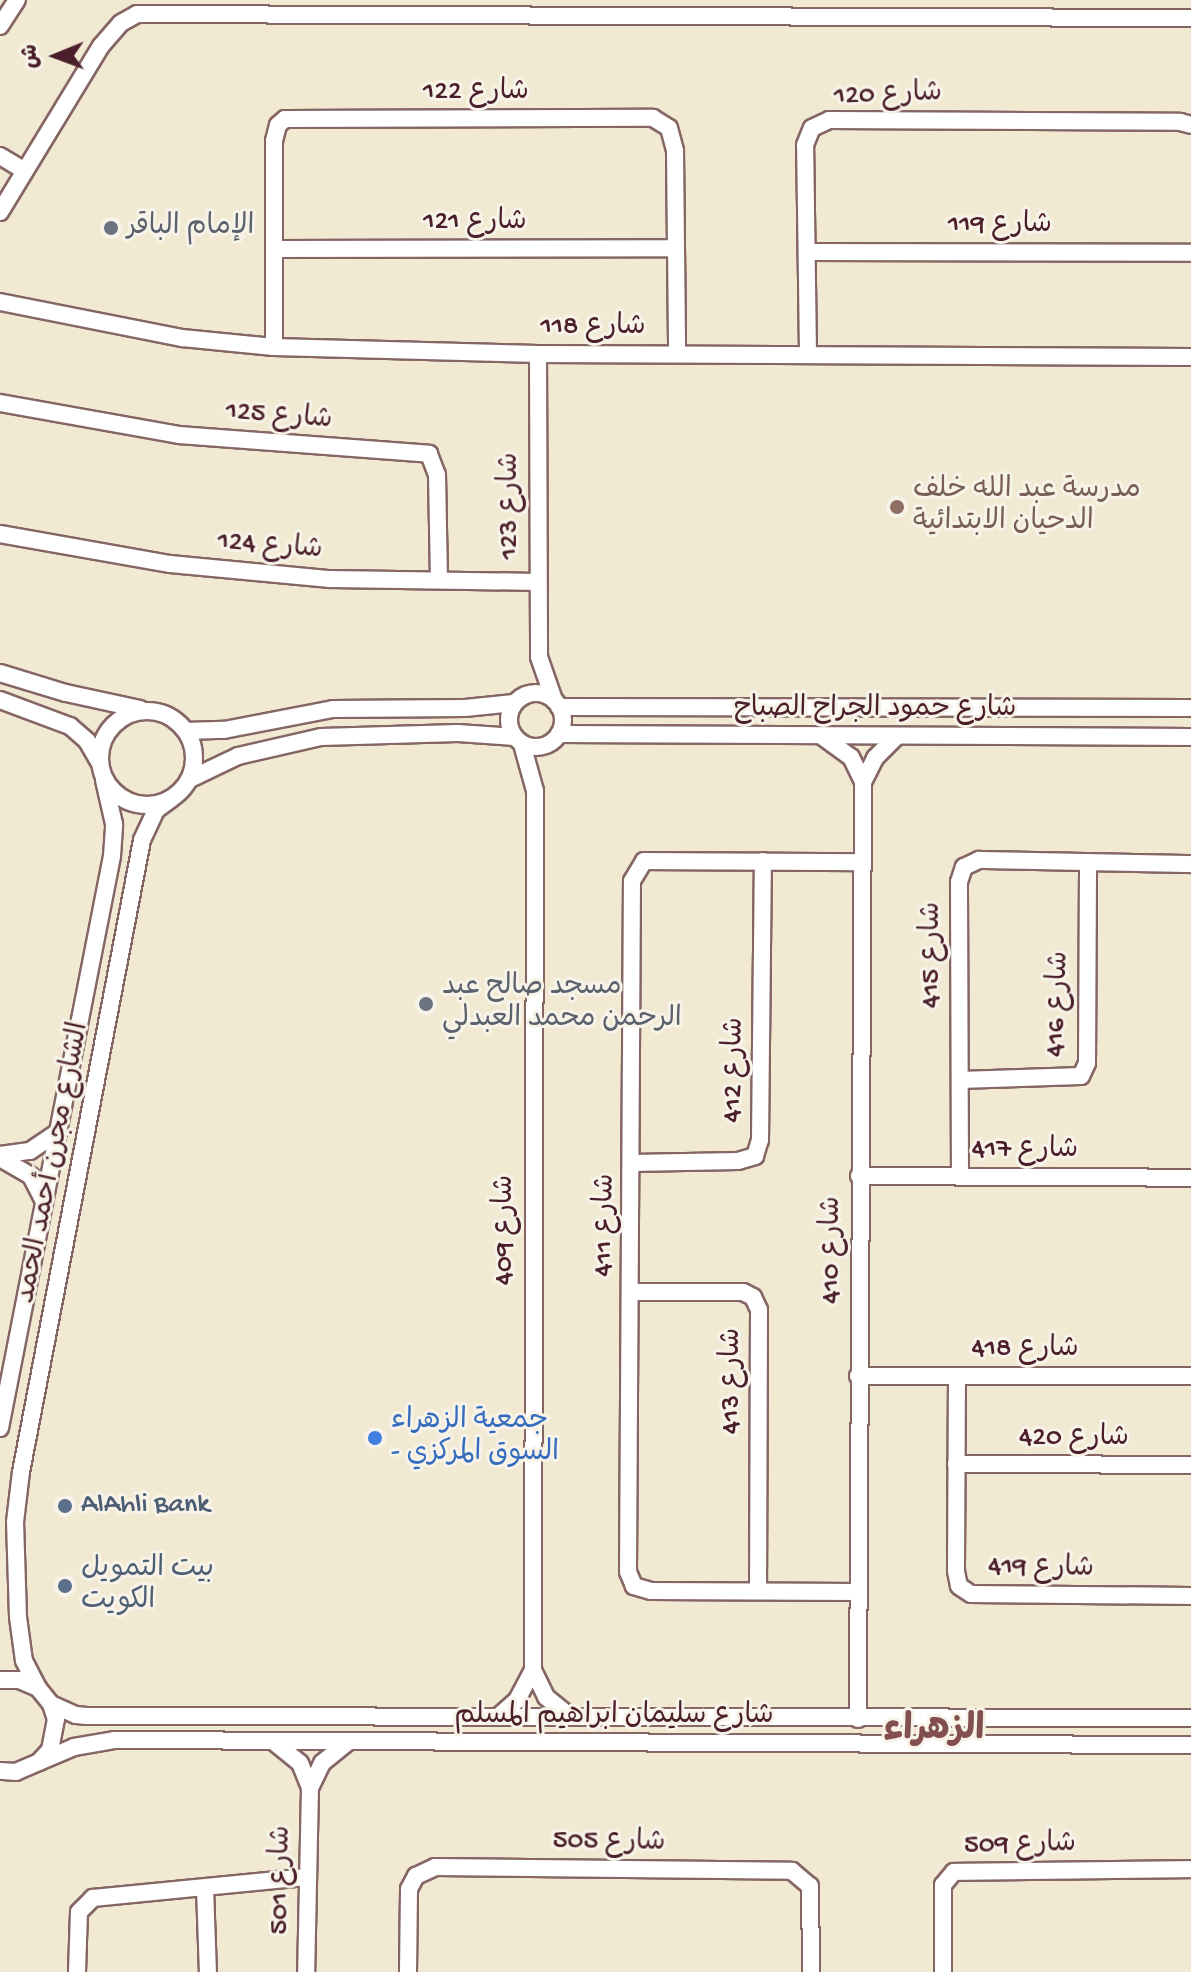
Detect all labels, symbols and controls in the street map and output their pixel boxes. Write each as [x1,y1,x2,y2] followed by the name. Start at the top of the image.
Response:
[16,16,96,96] north arrow
[19,44,45,69] text: ش
[423,76,529,110] street label: شارع 122
[833,77,943,115] street label: شارع 120
[423,206,527,240] street label: شارع 121
[948,209,1052,243] street label: شارع 119
[127,211,254,245] place label: الإمام الباقر
[102,219,120,237] marker: الإمام الباقر
[540,311,646,345] street label: شارع 118
[224,396,334,438] street label: شارع 125
[494,453,528,559] street label: شارع 123
[913,474,1141,540] place label: مدرسة عبد الله خلف الدحيان الابتدائية
[888,498,906,516] marker: مدرسة عبد الله خلف الدحيان الابتدائية
[216,526,324,568] street label: شارع 124
[734,693,1016,727] street label: شارع حمود الجراح الصباح
[916,902,950,1008] street label: شارع 415
[1040,950,1078,1058] street label: شارع 416
[442,971,682,1037] place label: مسجد صالح عبد الرحمن محمد العبدلي
[417,995,435,1013] marker: مسجد صالح عبد الرحمن محمد العبدلي
[717,1017,753,1123] street label: شارع 412
[10,1020,98,1306] street label: الشارع مجرن أحمد الحمد
[972,1134,1078,1168] street label: شارع 417
[588,1173,624,1277] street label: شارع 411
[489,1175,523,1285] street label: شارع 409
[816,1196,850,1304] street label: شارع 410
[716,1328,750,1434] street label: شارع 413
[971,1333,1079,1367] street label: شارع 418
[391,1405,559,1471] place label: جمعية الزهراء - السوق المركزي
[1019,1422,1129,1456] street label: شارع 420
[366,1429,384,1447] marker: جمعية الزهراء - السوق المركزي
[81,1489,210,1523] place label: AlAhli Bank
[56,1497,74,1515] marker: AlAhli Bank
[988,1551,1094,1587] street label: شارع 419
[81,1553,214,1619] place label: بيت التمويل الكويت
[56,1577,74,1595] marker: بيت التمويل الكويت
[454,1700,774,1734] street label: شارع سليمان ابراهيم المسلم
[883,1710,985,1754] district label: الزهراء
[264,1825,300,1935] street label: شارع 501
[552,1825,666,1861] street label: شارع 505
[964,1828,1076,1864] street label: شارع 509

